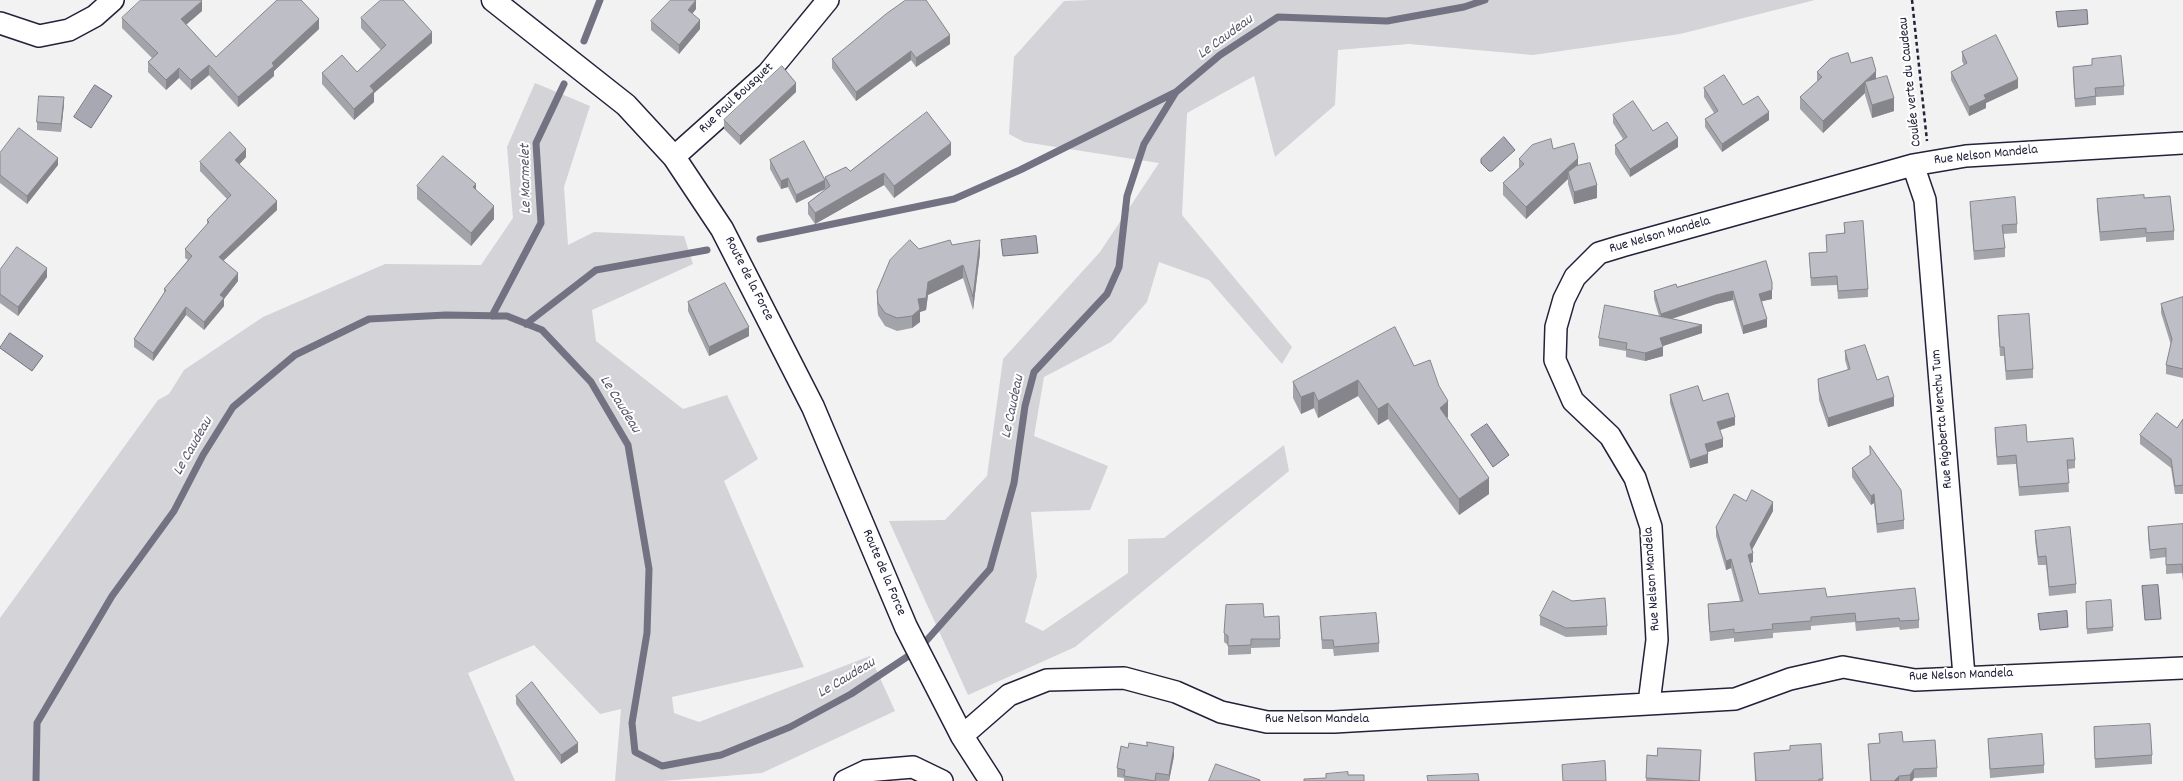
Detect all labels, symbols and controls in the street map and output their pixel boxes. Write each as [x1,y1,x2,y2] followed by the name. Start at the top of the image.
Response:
[1195,12,1257,64] water label: Le Caudeau
[1896,16,1926,148] street label: Coulée verte du Caudeau
[696,60,778,138] street label: Rue Paul Bousquet
[1933,142,2039,170] street label: Rue Nelson Mandela
[517,144,537,214] water label: Le Marmelet
[1608,214,1712,258] street label: Rue Nelson Mandela
[720,234,776,324] street label: Route de la Force
[1929,349,1957,489] street label: Rue Rigoberta Menchu Tum
[594,373,644,437] water label: Le Caudeau
[999,374,1029,440] water label: Le Caudeau
[170,415,218,479] water label: Le Caudeau
[1641,526,1665,632] street label: Rue Nelson Mandela
[857,527,909,619] street label: Route de la Force
[815,655,879,703] water label: Le Caudeau
[1909,666,2013,686] street label: Rue Nelson Mandela
[1265,712,1369,728] street label: Rue Nelson Mandela

